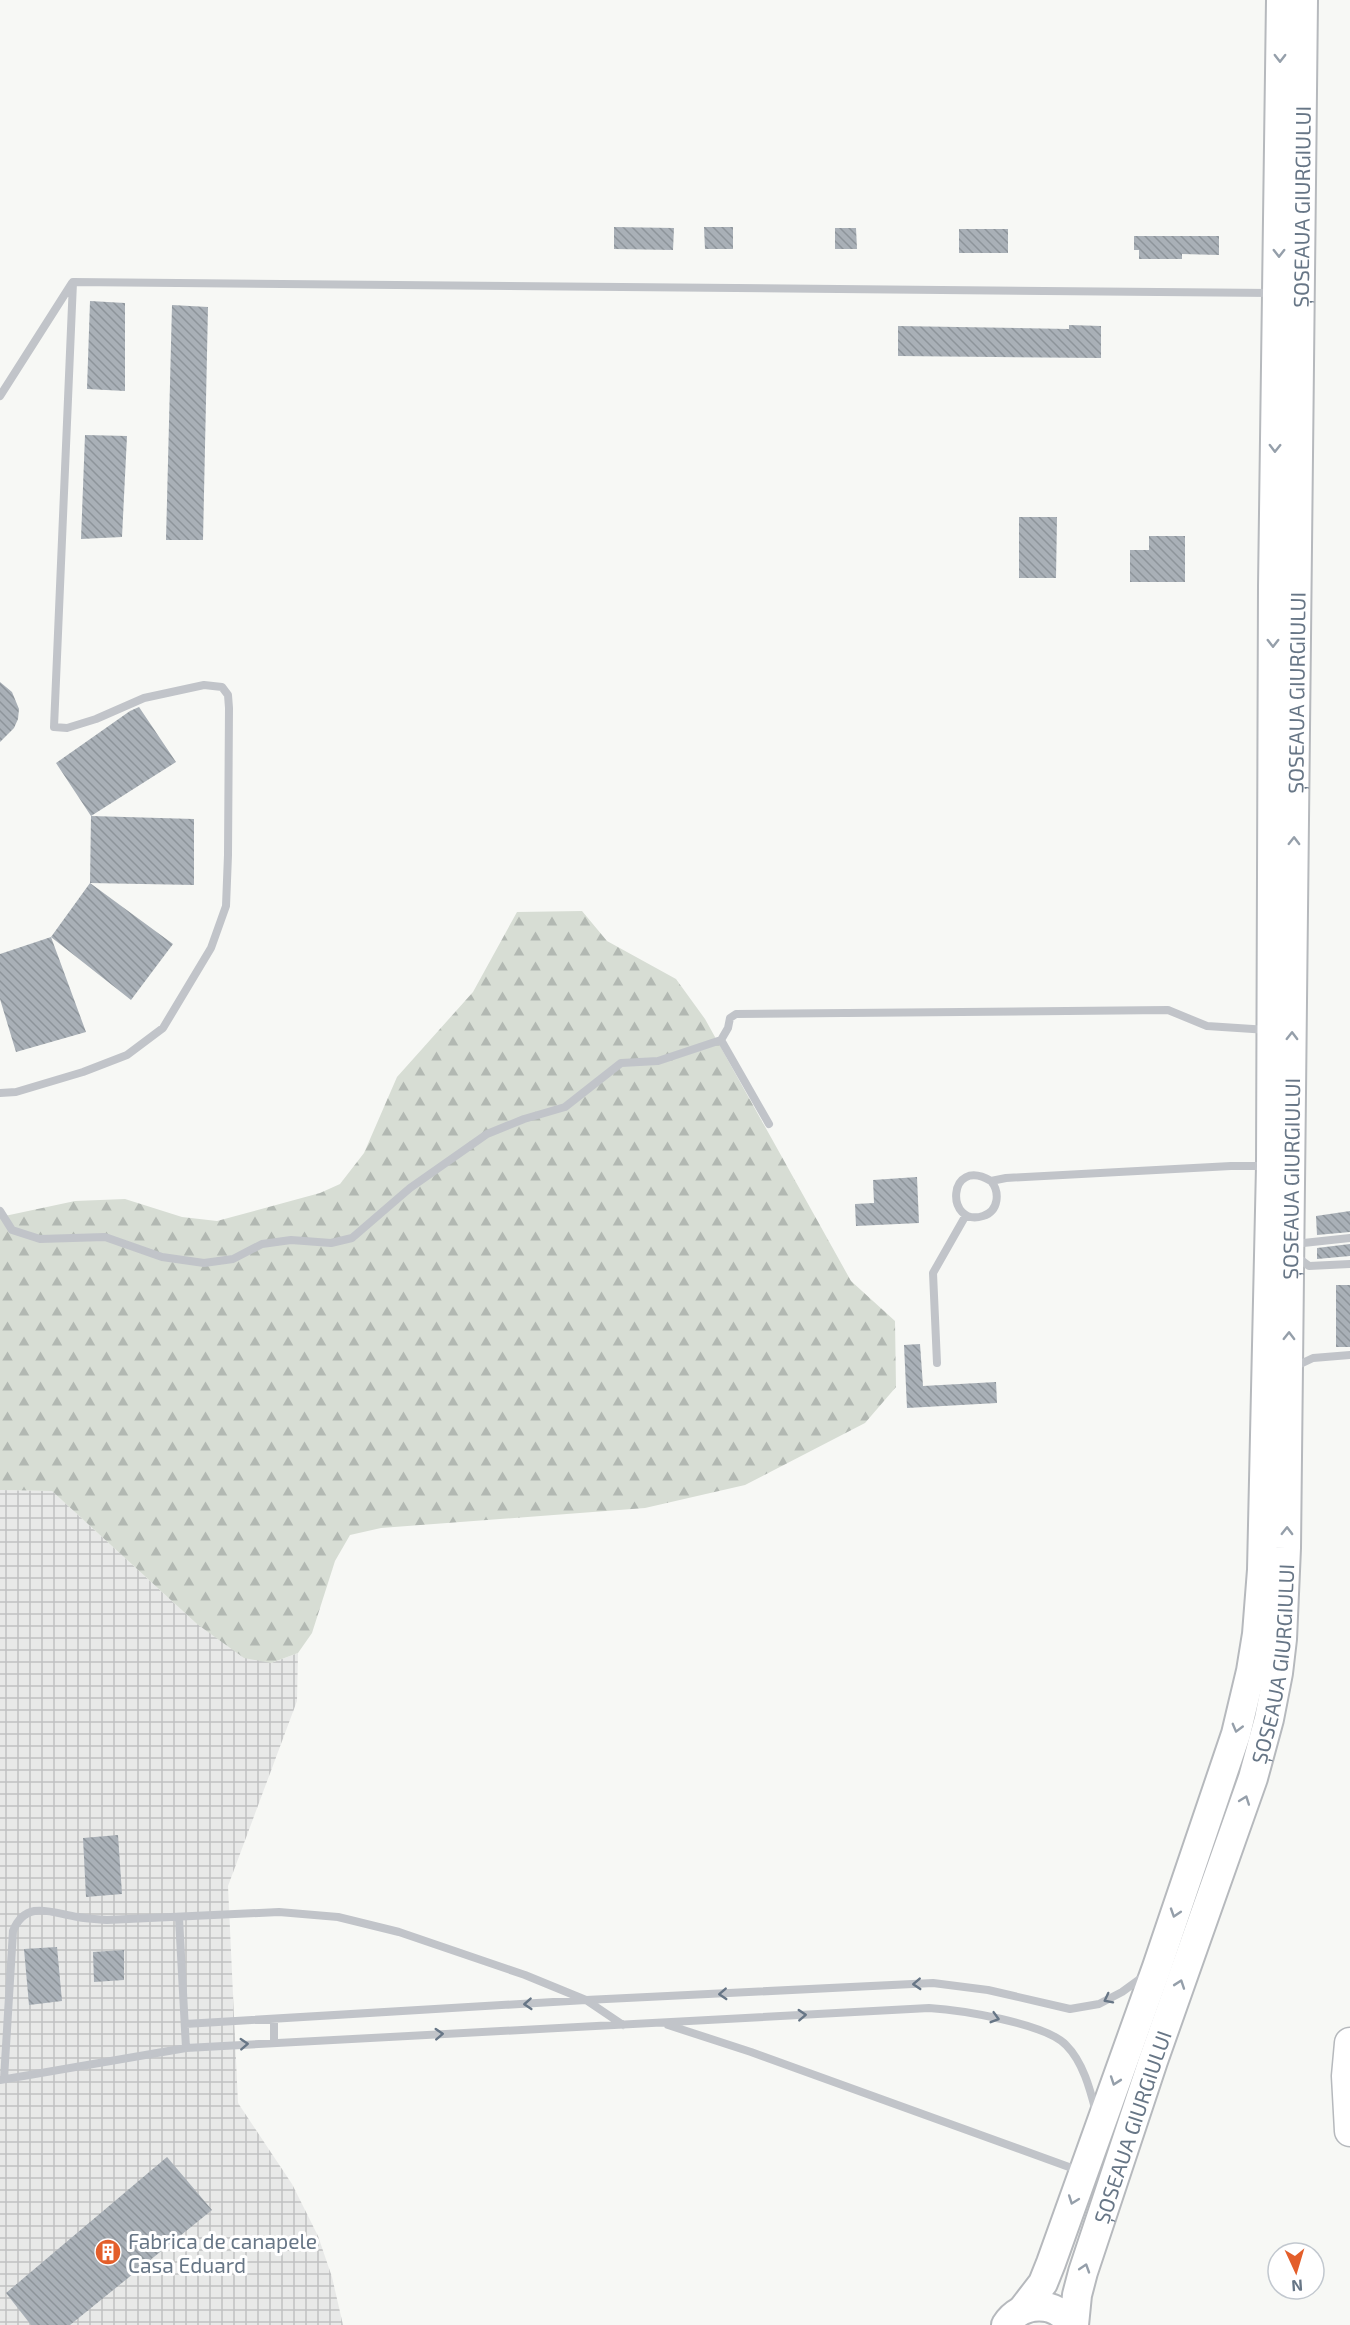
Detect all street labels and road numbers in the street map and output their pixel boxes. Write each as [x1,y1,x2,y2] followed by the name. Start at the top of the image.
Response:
[1287,106,1314,308] street label: ȘOSEAUA GIURGIULUI
[1282,592,1309,794] street label: ȘOSEAUA GIURGIULUI
[1276,1078,1304,1280] street label: ȘOSEAUA GIURGIULUI
[1245,1563,1298,1767] street label: ȘOSEAUA GIURGIULUI
[1088,2027,1175,2227] street label: ȘOSEAUA GIURGIULUI

